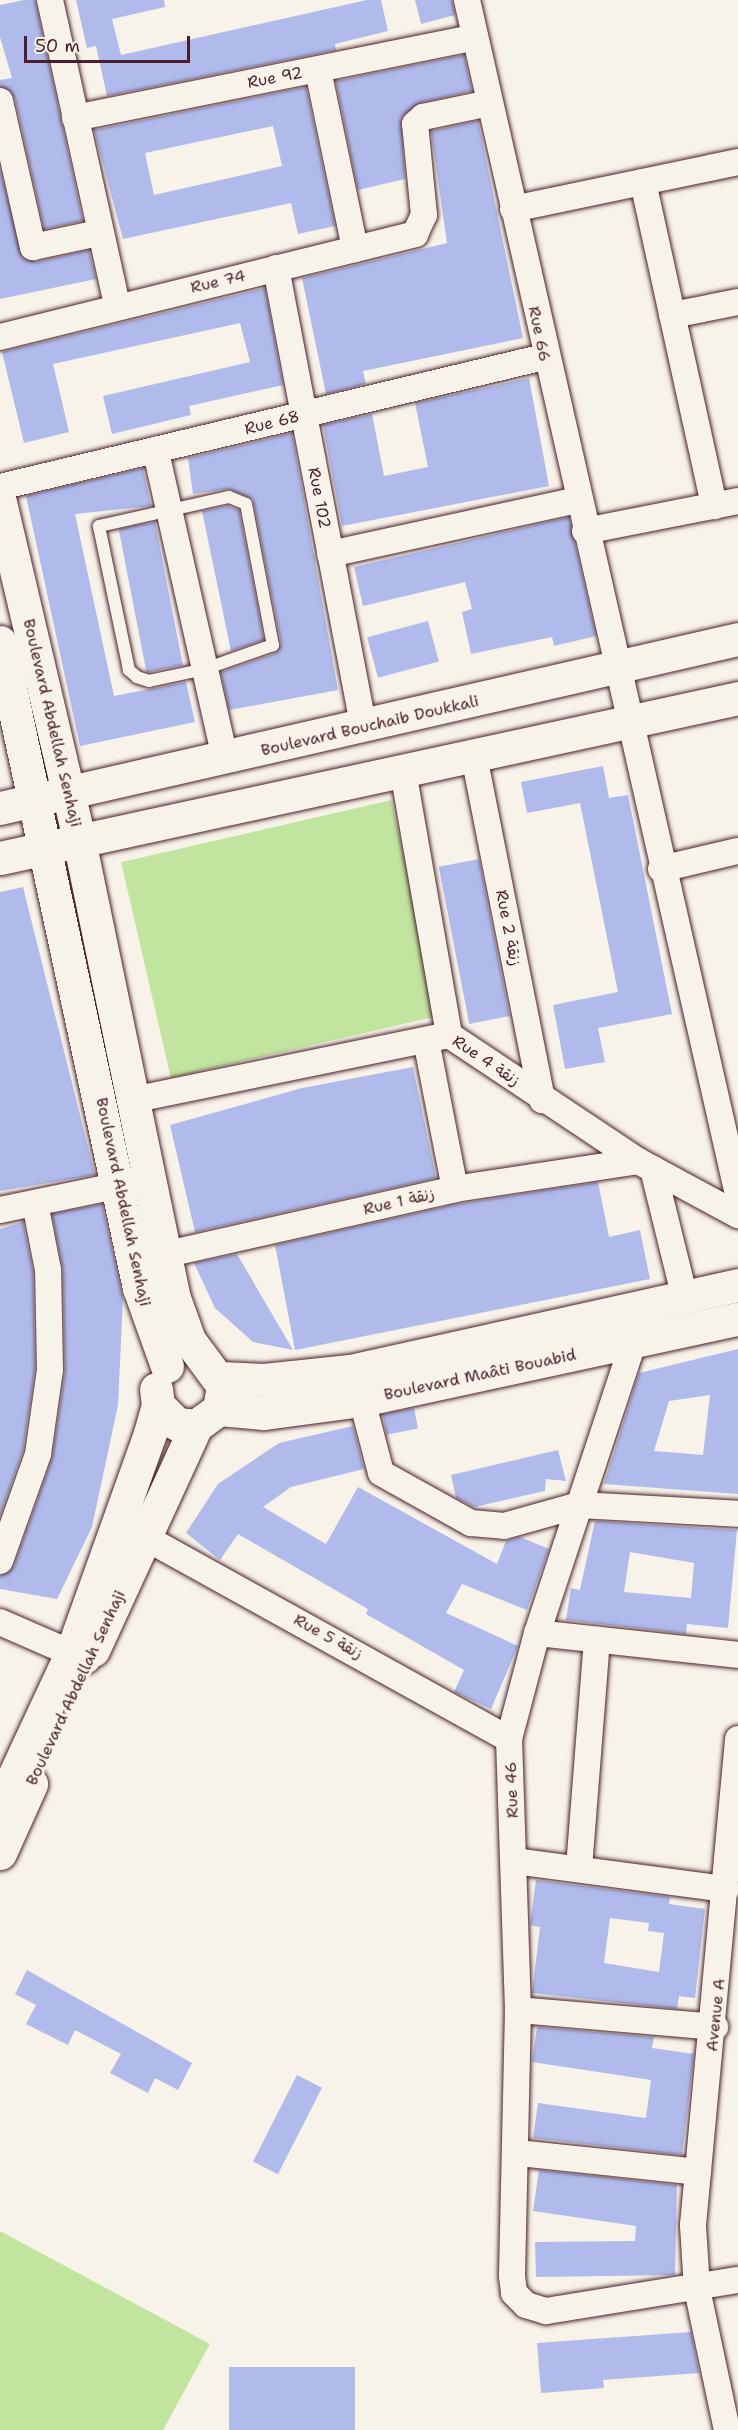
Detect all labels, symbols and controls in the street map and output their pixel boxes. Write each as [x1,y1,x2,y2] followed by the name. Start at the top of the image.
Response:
[27,24,194,62] scale bar
[35,34,80,58] text: 50 m
[246,63,304,93] street label: Rue 92
[189,266,247,298] street label: Rue 74
[524,304,554,364] street label: Rue 66
[242,407,302,439] street label: Rue 68
[304,466,334,530] street label: Rue 102
[19,617,85,829] street label: Boulevard Abdellah Senhaji
[259,692,481,760] street label: Boulevard Bouchaib Doukkali
[491,888,525,968] street label: Rue 2 زنقة
[449,1031,523,1091] street label: Rue 4 زنقة
[91,1096,155,1308] street label: Boulevard Abdellah Senhaji
[361,1184,437,1220] street label: Rue 1 زنقة
[382,1345,578,1405] street label: Boulevard Maâti Bouabid
[22,1587,130,1789] street label: Boulevard Abdellah Senhaji
[290,1610,366,1664] street label: Rue 5 زنقة
[501,1761,523,1819] street label: Rue 46
[703,1977,729,2053] street label: Avenue A

